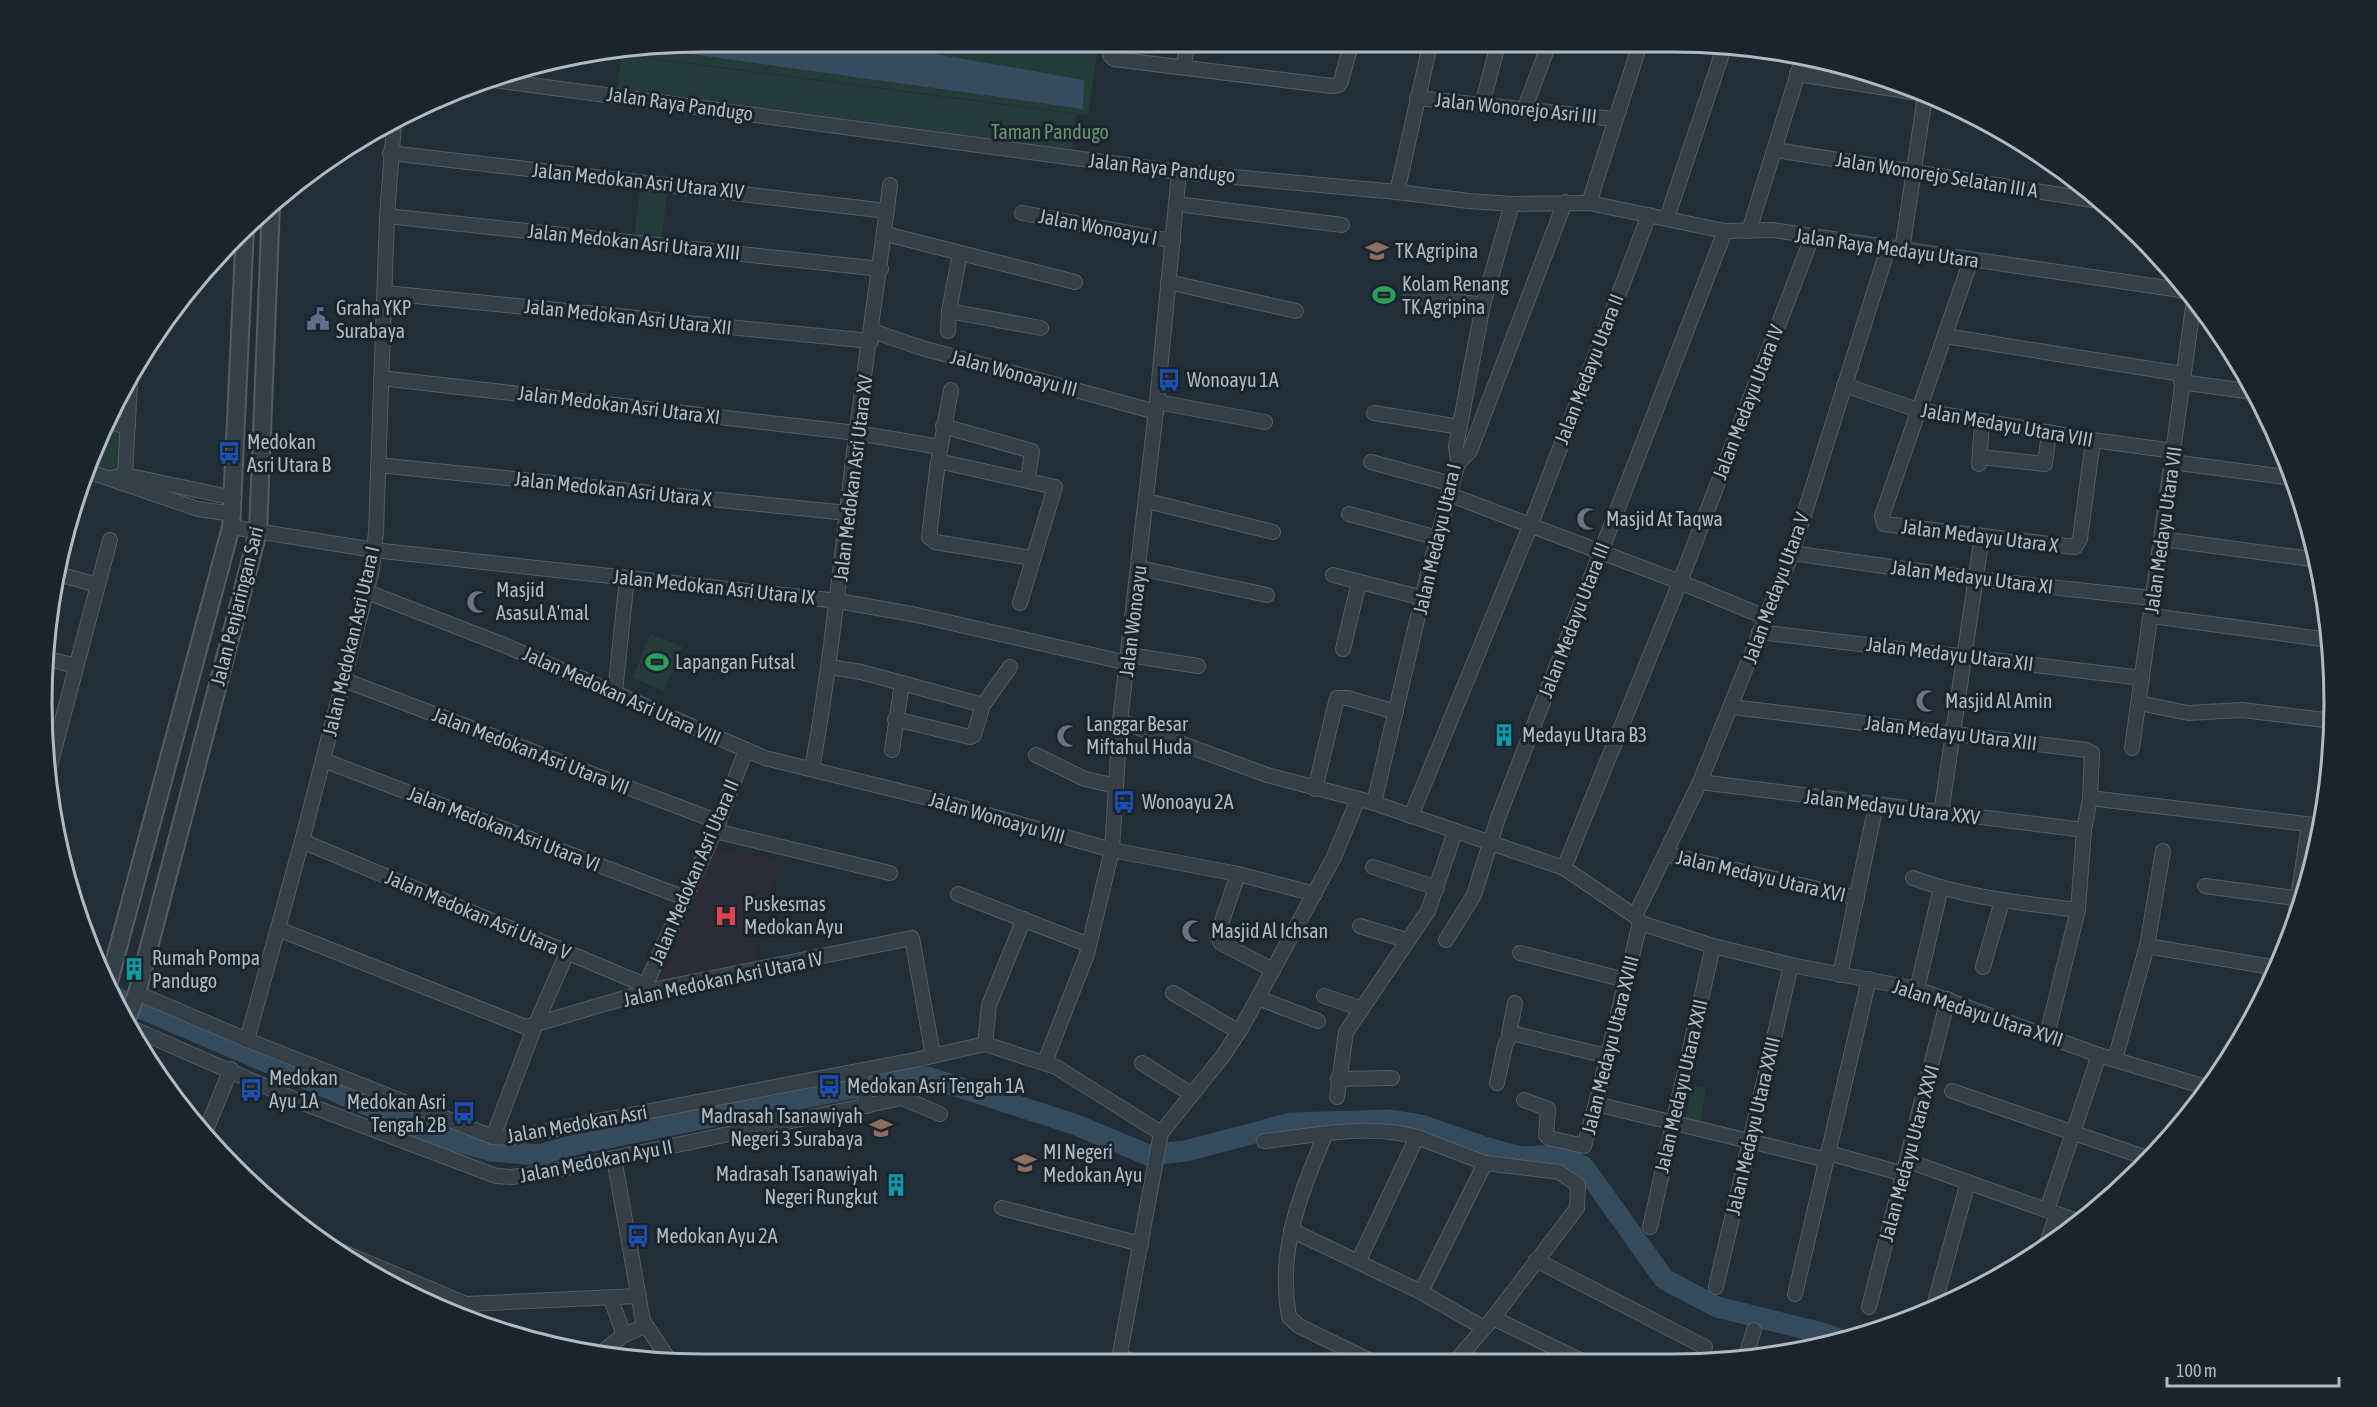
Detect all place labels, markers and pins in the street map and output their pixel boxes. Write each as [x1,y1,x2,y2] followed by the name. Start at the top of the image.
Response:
[1364,238,1390,264] school or university icon: TK Agripina
[1395,239,1478,262] place label: TK Agripina
[1402,272,1509,318] place label: Kolam Renang TK Agripina
[1371,282,1397,308] sports icon: Kolam Renang TK Agripina
[336,296,412,342] place label: Graha YKP Surabaya
[305,306,331,332] public building icon: Graha YKP Surabaya
[1156,367,1182,393] bus stop icon: Wonoayu 1A
[1187,368,1279,391] place label: Wonoayu 1A
[247,430,331,476] place label: Medokan Asri Utara B
[216,440,242,466] bus stop icon: Medokan Asri Utara B
[1575,506,1601,532] mosque icon: Masjid At Taqwa
[1606,507,1723,530] place label: Masjid At Taqwa
[496,578,590,624] place label: Masjid Asasul A'mal
[465,589,491,615] mosque icon: Masjid Asasul A'mal
[644,649,670,675] sports icon: Lapangan Futsal
[675,650,796,673] place label: Lapangan Futsal
[1914,688,1940,714] mosque icon: Masjid Al Amin
[1945,689,2053,712] place label: Masjid Al Amin
[1086,712,1192,758] place label: Langgar Besar Miftahul Huda
[1491,722,1517,748] building icon: Medayu Utara B3
[1055,723,1081,749] mosque icon: Langgar Besar Miftahul Huda
[1522,723,1647,746] place label: Medayu Utara B3
[1111,789,1137,815] bus stop icon: Wonoayu 2A
[1142,790,1234,813] place label: Wonoayu 2A
[744,892,844,938] place label: Puskesmas Medokan Ayu
[713,903,739,929] hospital icon: Puskesmas Medokan Ayu
[1180,918,1206,944] mosque icon: Masjid Al Ichsan
[1211,919,1328,942] place label: Masjid Al Ichsan
[152,946,260,992] place label: Rumah Pompa Pandugo
[121,956,147,982] building icon: Rumah Pompa Pandugo
[269,1066,338,1112] place label: Medokan Ayu 1A
[816,1073,842,1099] bus stop icon: Medokan Asri Tengah 1A
[847,1074,1025,1097] place label: Medokan Asri Tengah 1A
[238,1077,264,1103] bus stop icon: Medokan Ayu 1A
[347,1090,447,1136] place label: Medokan Asri Tengah 2B
[451,1100,477,1126] bus stop icon: Medokan Asri Tengah 2B
[701,1104,863,1150] place label: Madrasah Tsanawiyah Negeri 3 Surabaya
[868,1115,894,1141] school or university icon: Madrasah Tsanawiyah Negeri 3 Surabaya
[1043,1140,1143,1186] place label: MI Negeri Medokan Ayu
[1012,1150,1038,1176] school or university icon: MI Negeri Medokan Ayu
[716,1162,878,1208] place label: Madrasah Tsanawiyah Negeri Rungkut
[883,1172,909,1198] building icon: Madrasah Tsanawiyah Negeri Rungkut
[625,1223,651,1249] bus stop icon: Medokan Ayu 2A
[656,1224,778,1247] place label: Medokan Ayu 2A

